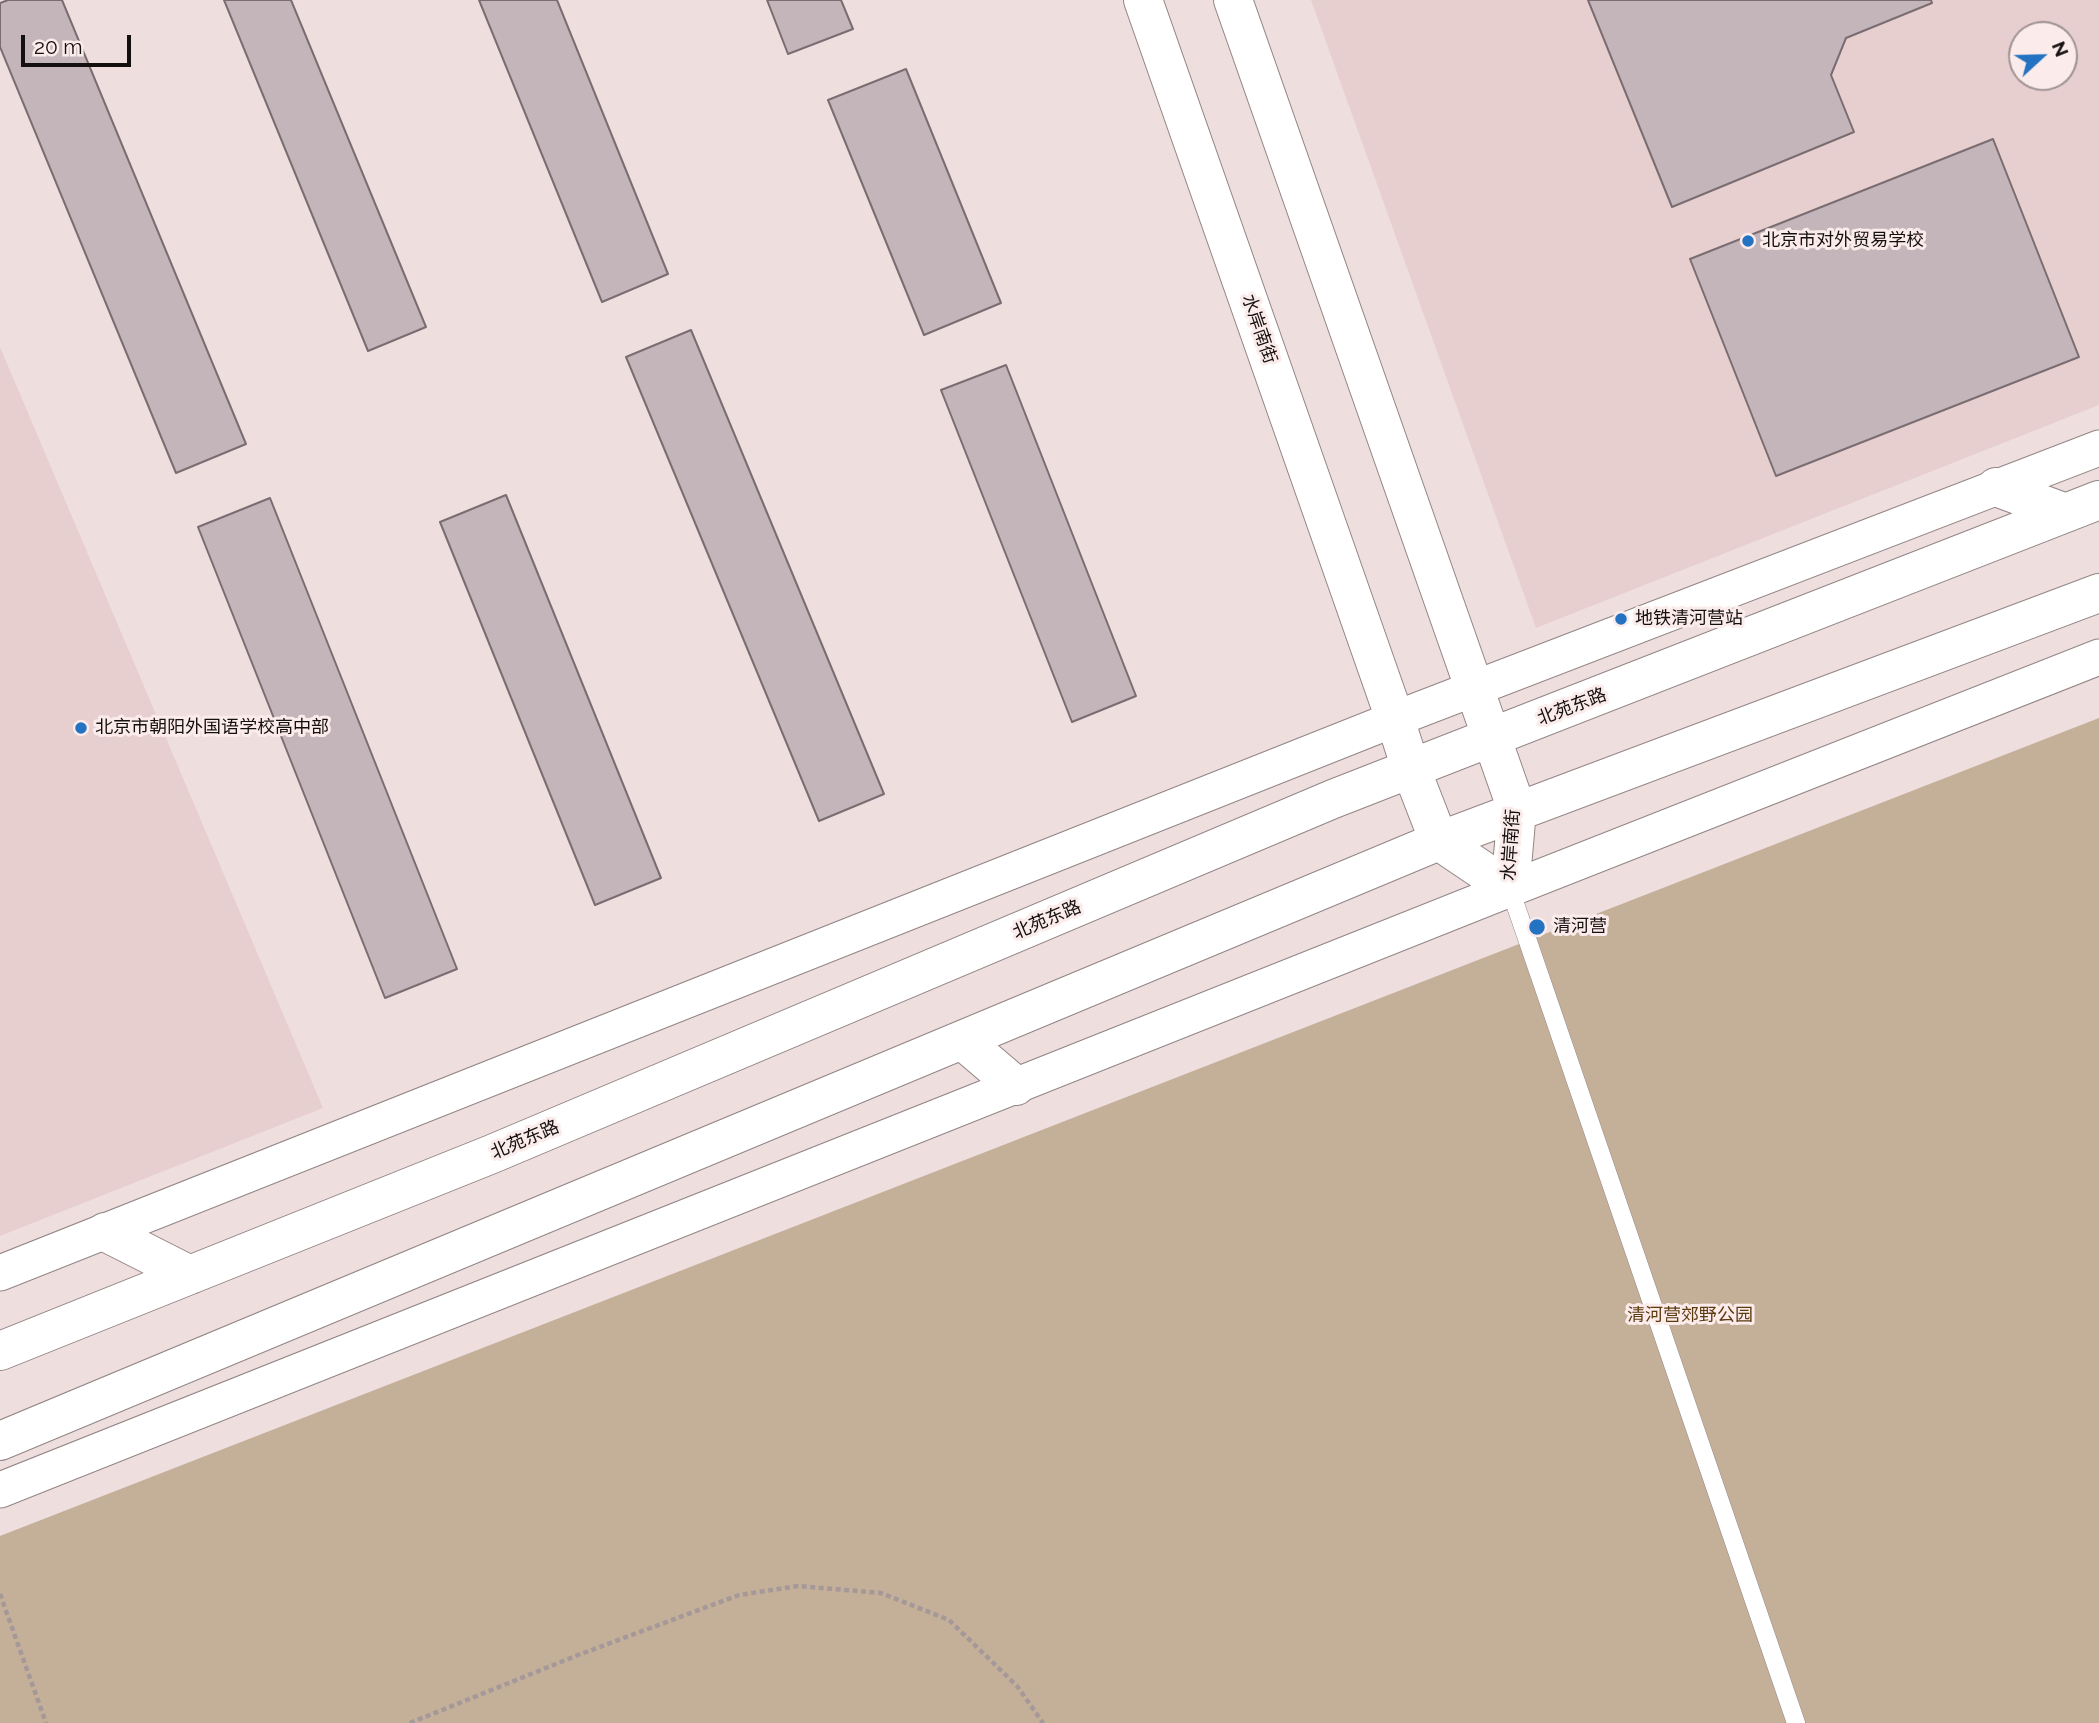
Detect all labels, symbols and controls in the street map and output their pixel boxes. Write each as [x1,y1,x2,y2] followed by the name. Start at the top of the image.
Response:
[24,21,135,65] scale bar
[2008,21,2078,91] north arrow
[34,34,82,59] text: 20 m
[2048,38,2074,60] text: N
[1762,230,1924,252] place label: 北京市对外贸易学校
[1740,233,1756,249] marker: 北京市对外贸易学校
[1237,291,1281,367] street label: 水岸南街
[1635,608,1743,630] place label: 地铁清河营站
[1613,611,1629,627] marker: 地铁清河营站
[1535,684,1609,730] street label: 北苑东路
[95,717,329,739] place label: 北京市朝阳外国语学校高中部
[73,720,89,736] marker: 北京市朝阳外国语学校高中部
[1498,808,1524,882] street label: 水岸南街
[1010,896,1084,944] street label: 北苑东路
[1553,916,1607,938] place label: 清河营
[1527,917,1547,937] marker: 清河营
[488,1116,562,1164] street label: 北苑东路
[1627,1305,1753,1327] park label: 清河营郊野公园

